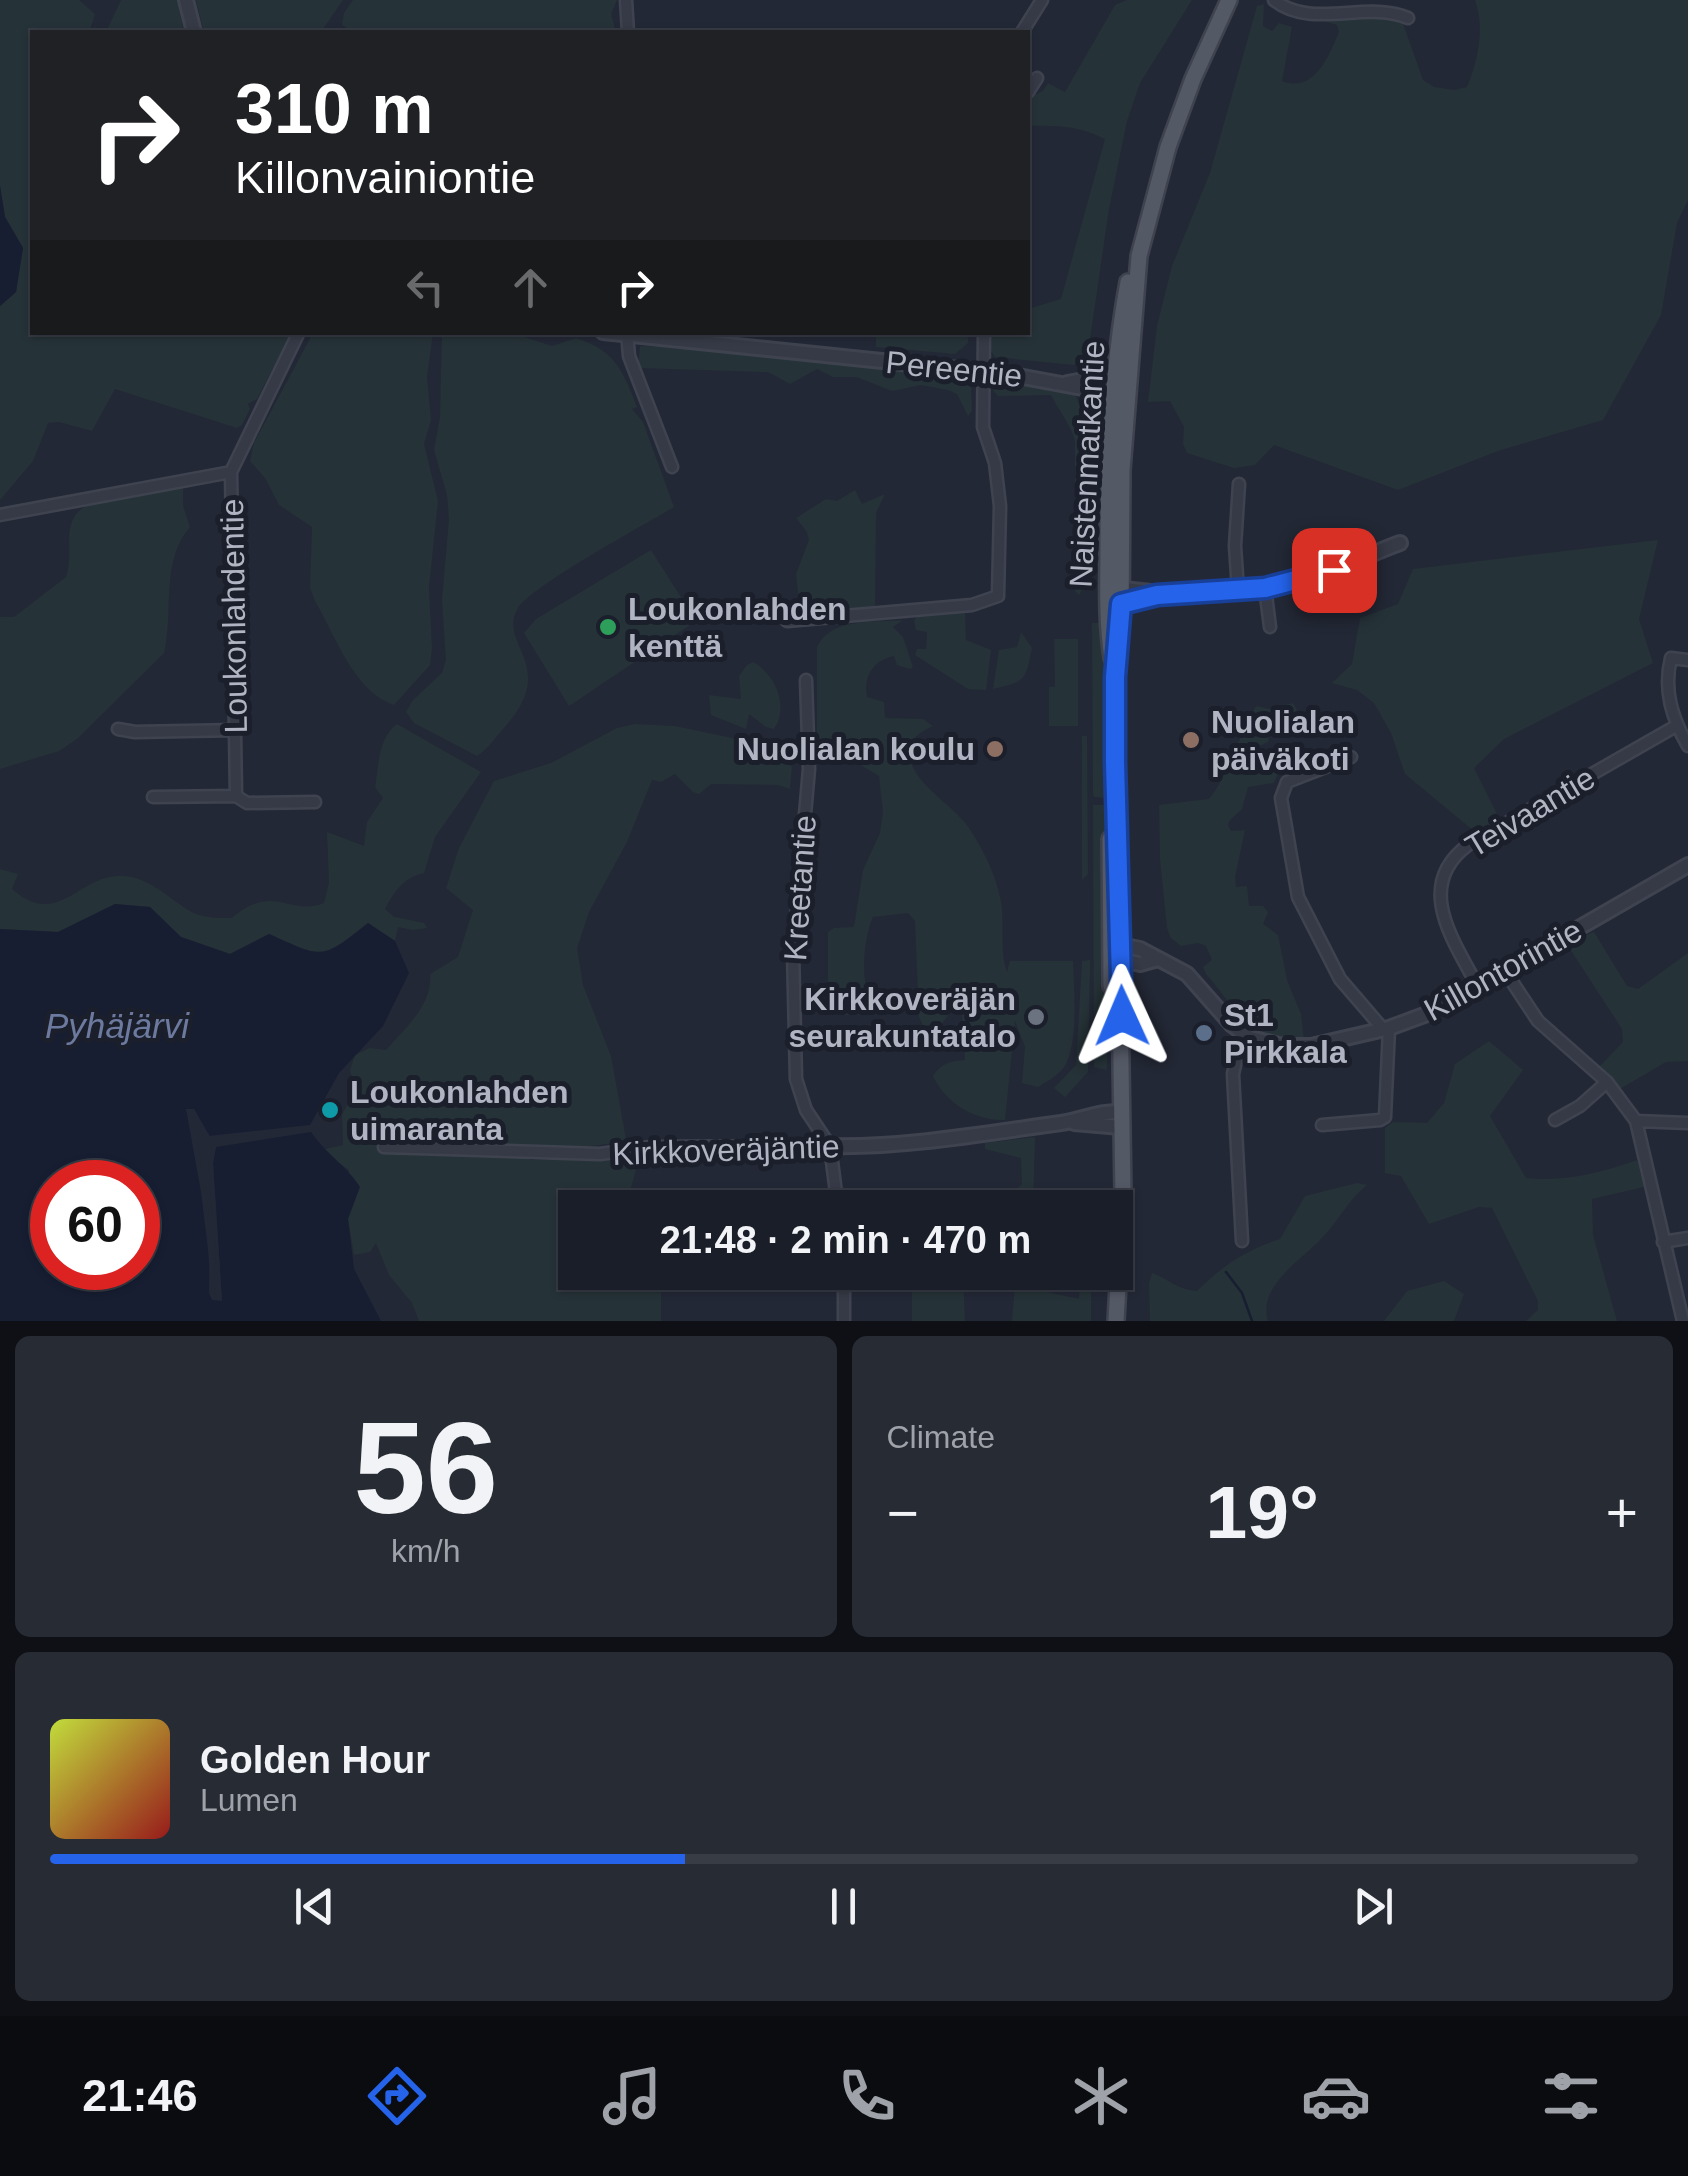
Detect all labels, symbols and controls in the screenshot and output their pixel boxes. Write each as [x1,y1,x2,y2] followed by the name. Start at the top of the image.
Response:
[70,70,200,200] icon: right
[235,70,433,148] text: 310 m
[235,152,535,203] text: Killonvainiontie
[398,260,453,315] icon: left
[503,260,558,315] icon: ahead
[608,260,663,315] icon: right
[1063,340,1111,588] street label: Naistenmatkantie
[884,344,1024,394] street label: Pereentie
[214,498,254,734] street label: Loukonlahdentie
[1292,528,1377,613] pin
[1307,543,1362,598] icon: arrive
[628,591,847,664] place label: Loukonlahden kenttä
[597,616,619,638] marker: Loukonlahden kenttä
[1211,704,1355,777] place label: Nuolialan päiväkoti
[1180,729,1202,751] marker: Nuolialan päiväkoti
[737,731,975,767] place label: Nuolialan koulu
[984,738,1006,760] marker: Nuolialan koulu
[1459,759,1601,865] street label: Teivaantie
[777,814,823,962] street label: Kreetantie
[1418,912,1588,1028] street label: Killontorintie
[1070,964,1174,1068] position arrow
[788,981,1016,1054] place label: Kirkkoveräjän seurakuntatalo
[1224,997,1347,1070] place label: St1 Pirkkala
[45,1006,190,1045] water label: Pyhäjärvi
[1025,1006,1047,1028] marker: Kirkkoveräjän seurakuntatalo
[1193,1022,1215,1044] marker: St1 Pirkkala
[350,1074,569,1147] place label: Loukonlahden uimaranta
[319,1099,341,1121] marker: Loukonlahden uimaranta
[612,1128,840,1172] street label: Kirkkoveräjäntie
[30,1160,160,1290] speed limit sign: 60
[660,1219,1031,1261] text: 21:48 · 2 min · 470 m
[353,1395,498,1541] text: 56
[887,1419,995,1455] text: Climate
[1206,1470,1319,1554] text: 19°
[887,1482,919,1544] text: −
[1606,1482,1638,1544] text: +
[391,1533,460,1569] text: km/h
[200,1739,430,1781] text: Golden Hour
[200,1782,298,1818] text: Lumen
[287,1879,342,1934] icon: previous
[816,1879,871,1934] icon: pause
[1346,1879,1401,1934] icon: next
[362,2061,432,2131] icon: directions
[597,2061,667,2131] icon: music
[832,2061,902,2131] icon: phone
[1066,2061,1136,2131] icon: climate
[1301,2061,1371,2131] icon: car
[1536,2061,1606,2131] icon: filters
[82,2070,197,2121] text: 21:46

